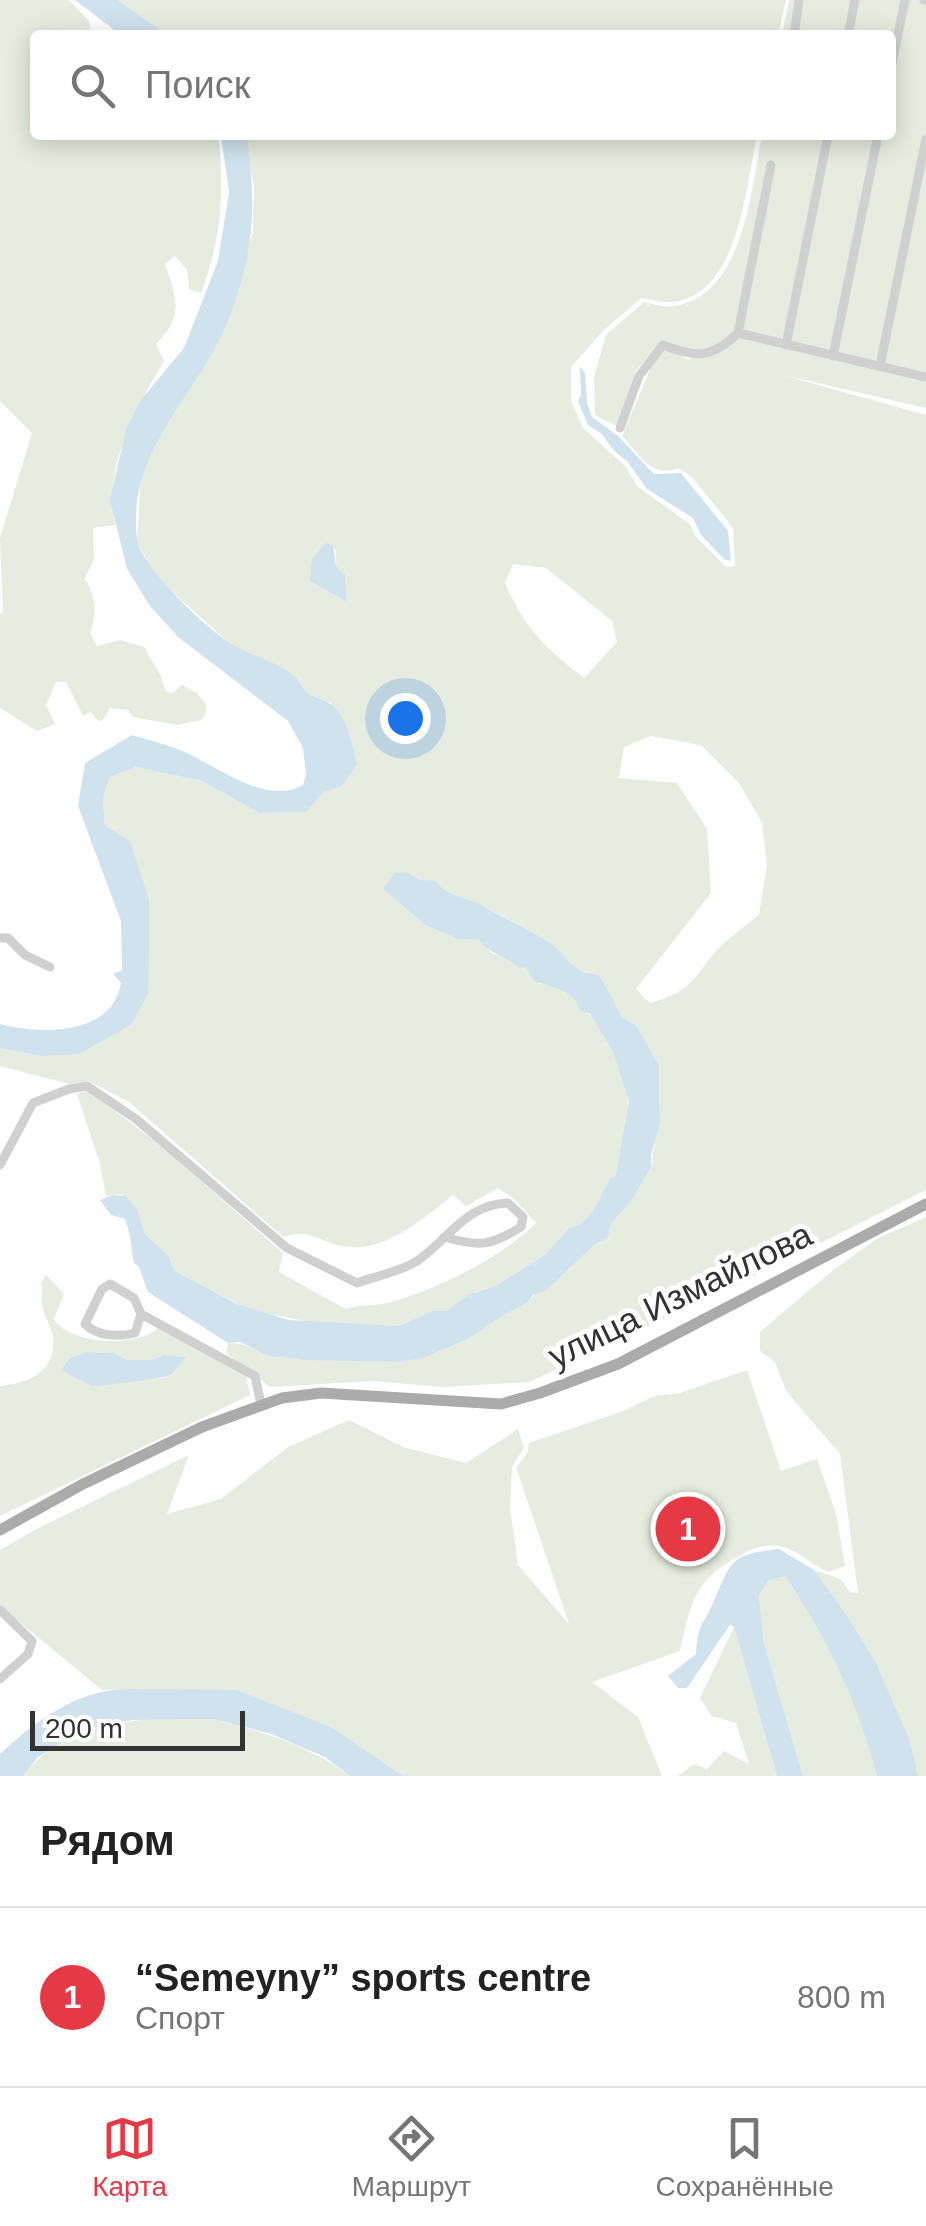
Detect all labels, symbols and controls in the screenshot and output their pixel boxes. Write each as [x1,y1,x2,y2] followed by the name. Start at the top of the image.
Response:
[30,30,896,140] search box
[65,58,120,113] icon: search
[145,64,250,106] text: Поиск
[380,693,431,744] your location
[542,1214,818,1375] street label: улица Измайлова
[656,1492,720,1566] pin: 1
[30,1706,245,1750] scale bar
[45,1713,123,1744] text: 200 m
[40,1817,175,1864] text: Рядом
[135,1957,591,1999] text: “Semeyny” sports centre
[64,1979,81,2015] text: 1
[797,1979,886,2015] text: 800 m
[135,2000,225,2036] text: Спорт
[92,2111,167,2203] tab: Карта
[352,2111,471,2203] tab: Маршрут
[655,2111,834,2203] tab: Сохранённые

